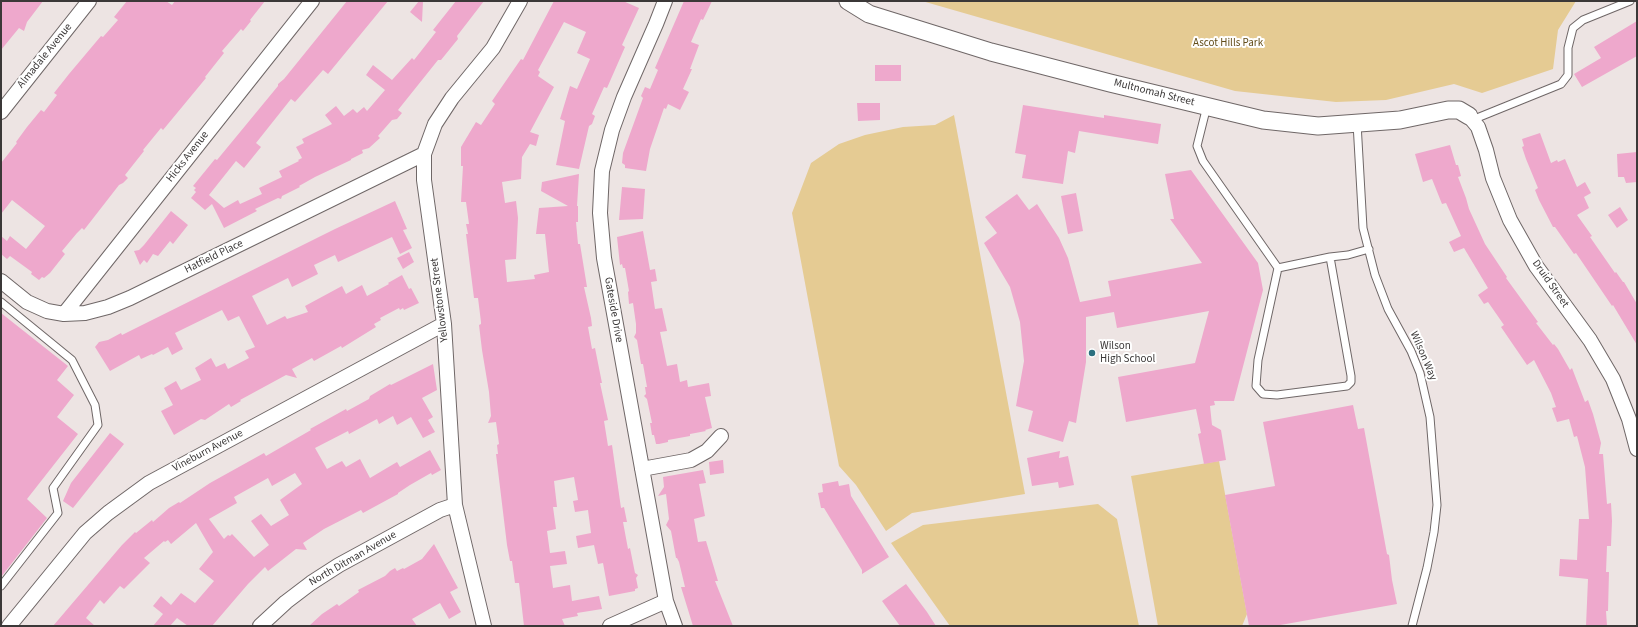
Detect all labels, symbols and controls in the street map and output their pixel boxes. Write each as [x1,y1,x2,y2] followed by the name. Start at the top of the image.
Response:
[15,21,75,91] street label: Almadale Avenue
[1193,37,1263,51] park label: Ascot Hills Park
[1112,77,1196,109] street label: Multnomah Street
[164,129,212,185] street label: Hicks Avenue
[183,237,245,277] street label: Hatfield Place
[428,257,452,343] street label: Yellowstone Street
[1529,258,1571,310] street label: Druid Street
[601,276,625,344] street label: Gateside Drive
[1407,329,1439,383] street label: Wilson Way
[1100,340,1155,366] place label: Wilson High School
[1087,348,1097,358] marker: Wilson High School
[171,427,245,475] street label: Vineburn Avenue
[307,529,399,589] street label: North Ditman Avenue

